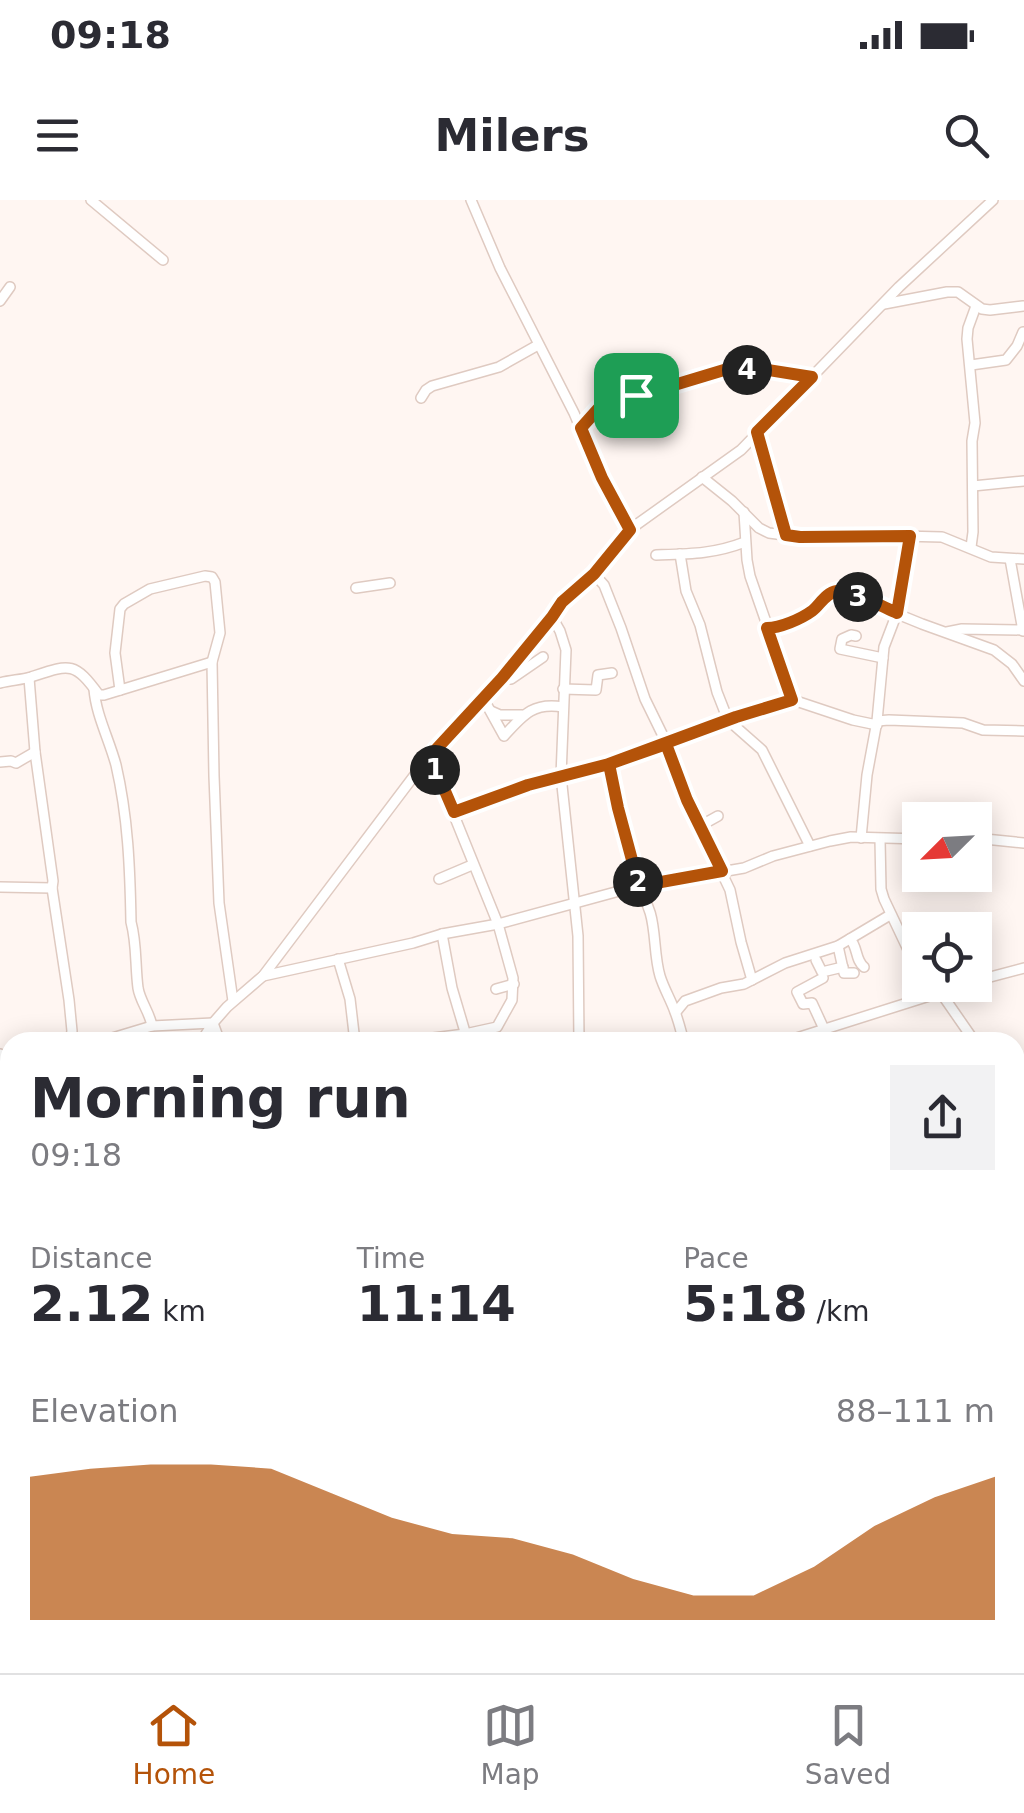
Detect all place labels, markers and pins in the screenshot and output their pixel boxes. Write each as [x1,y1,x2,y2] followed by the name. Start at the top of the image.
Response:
[722,345,772,395] pin: 4
[594,353,679,438] pin
[833,572,883,622] pin: 3
[410,745,460,795] pin: 1
[613,857,663,907] pin: 2

